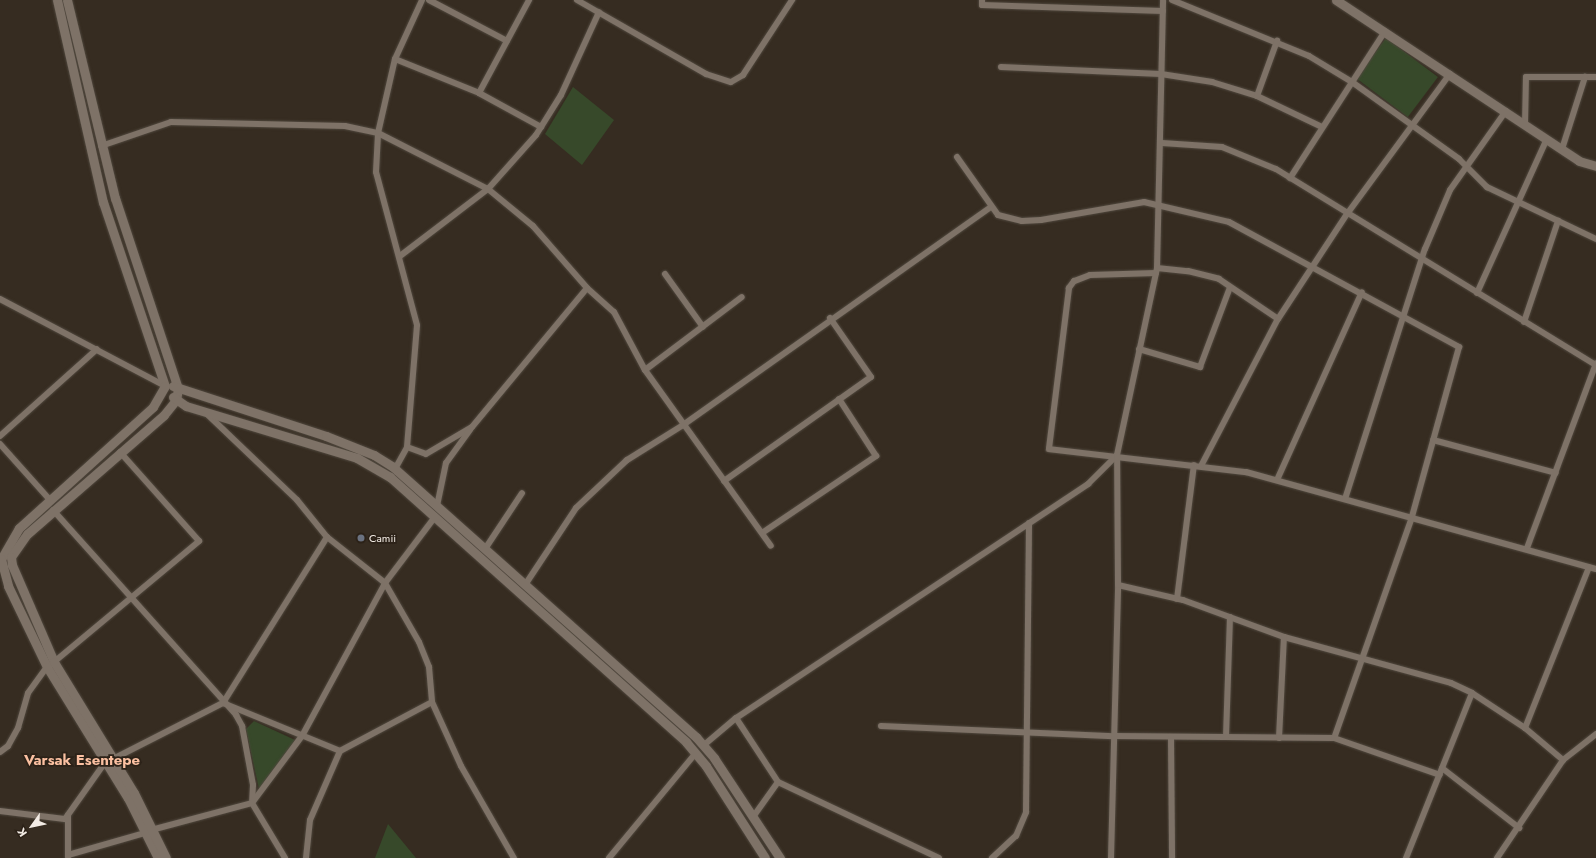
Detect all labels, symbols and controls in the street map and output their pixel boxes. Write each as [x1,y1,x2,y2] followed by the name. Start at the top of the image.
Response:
[369,531,396,545] place label: Camii
[356,533,366,543] marker: Camii
[24,752,140,770] district label: Varsak Esentepe
[12,806,52,846] north arrow
[13,825,31,840] text: K

